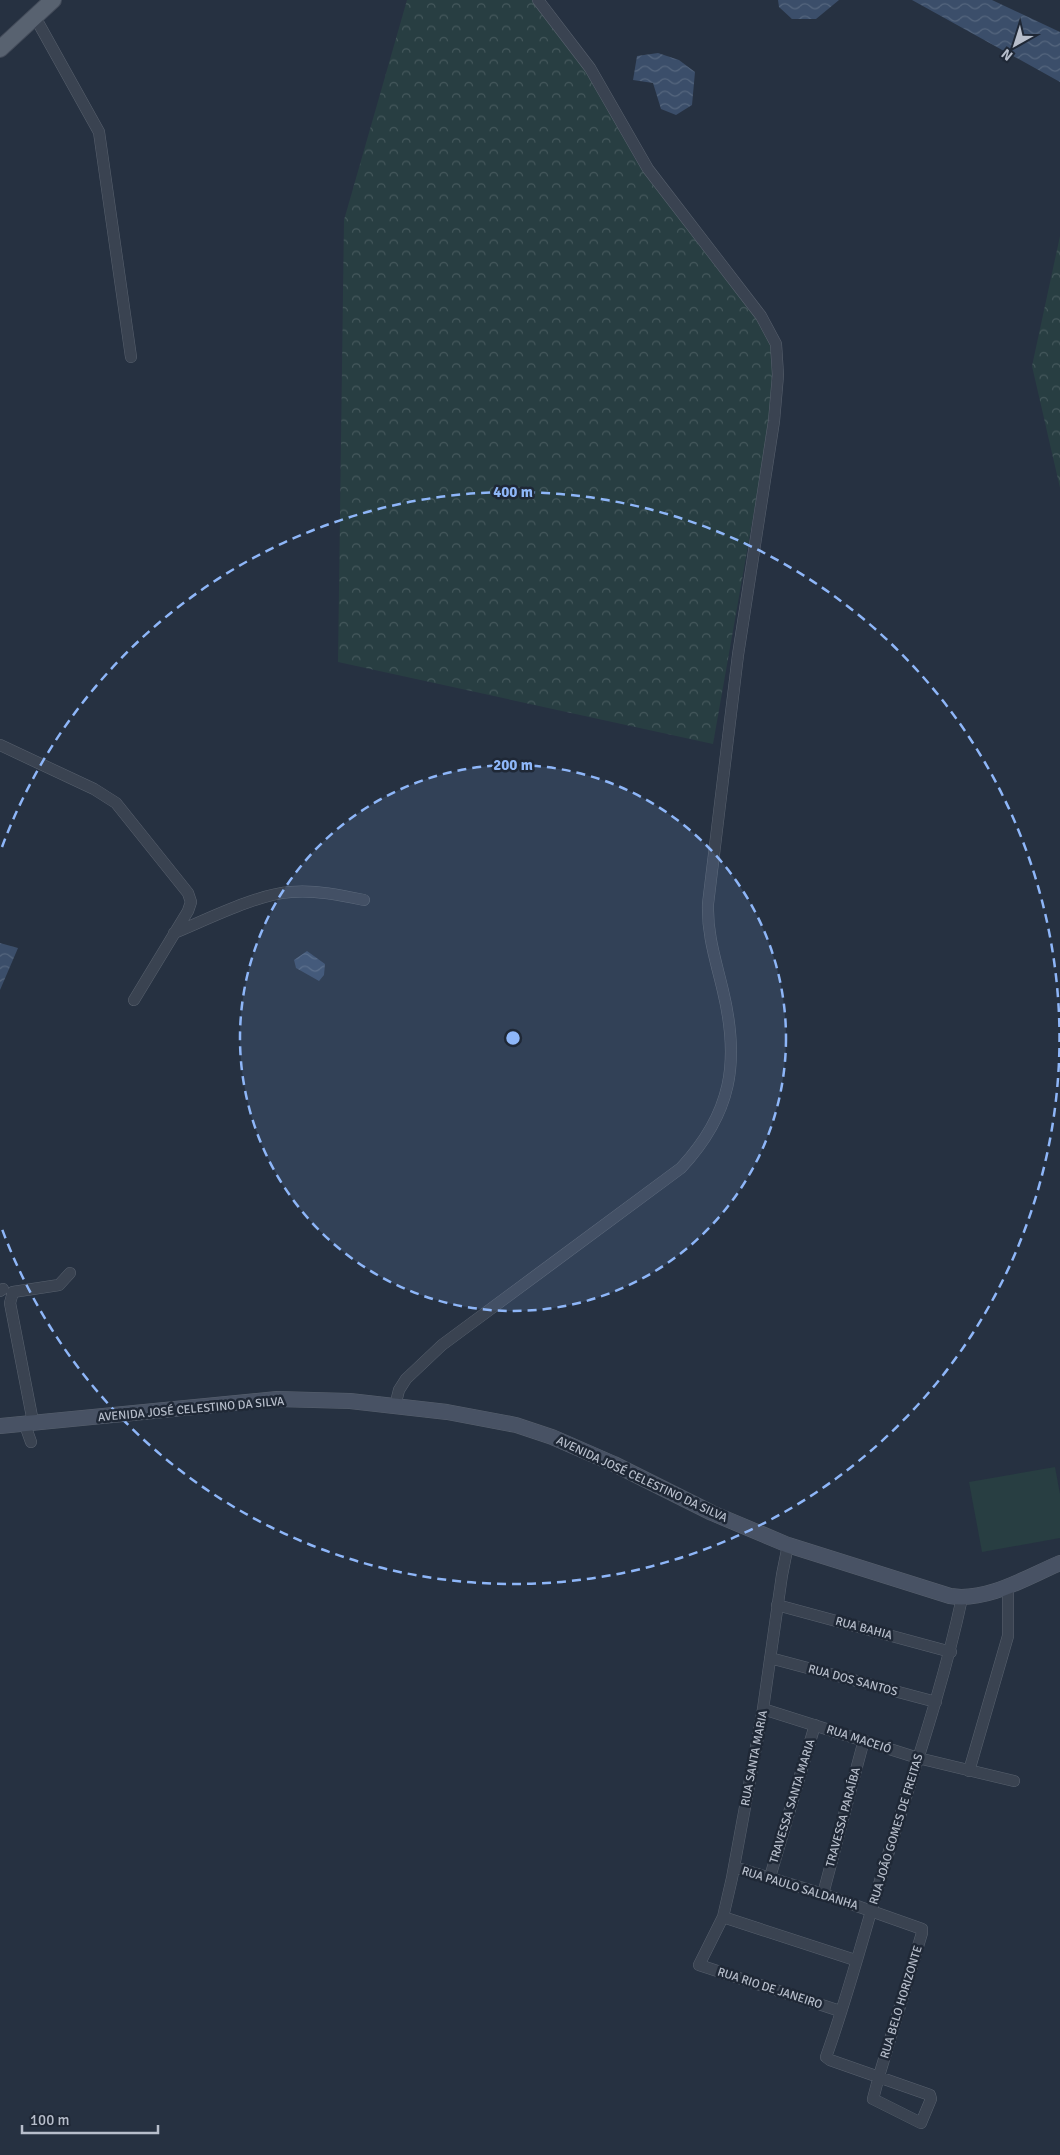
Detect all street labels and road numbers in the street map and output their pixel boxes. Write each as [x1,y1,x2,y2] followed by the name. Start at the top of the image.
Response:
[97,1394,285,1425] street label: AVENIDA JOSÉ CELESTINO DA SILVA
[554,1433,730,1526] street label: AVENIDA JOSÉ CELESTINO DA SILVA
[834,1614,895,1643] street label: RUA BAHIA
[806,1661,900,1700] street label: RUA DOS SANTOS
[738,1708,771,1807] street label: RUA SANTA MARIA
[825,1722,893,1757] street label: RUA MACEIÓ
[766,1737,819,1865] street label: TRAVESSA SANTA MARIA
[866,1752,927,1906] street label: RUA JOÃO GOMES DE FREITAS
[823,1765,864,1869] street label: TRAVESSA PARAÍBA
[740,1864,861,1914] street label: RUA PAULO SALDANHA
[877,1944,926,2060] street label: RUA BELO HORIZONTE
[716,1964,824,2013] street label: RUA RIO DE JANEIRO

